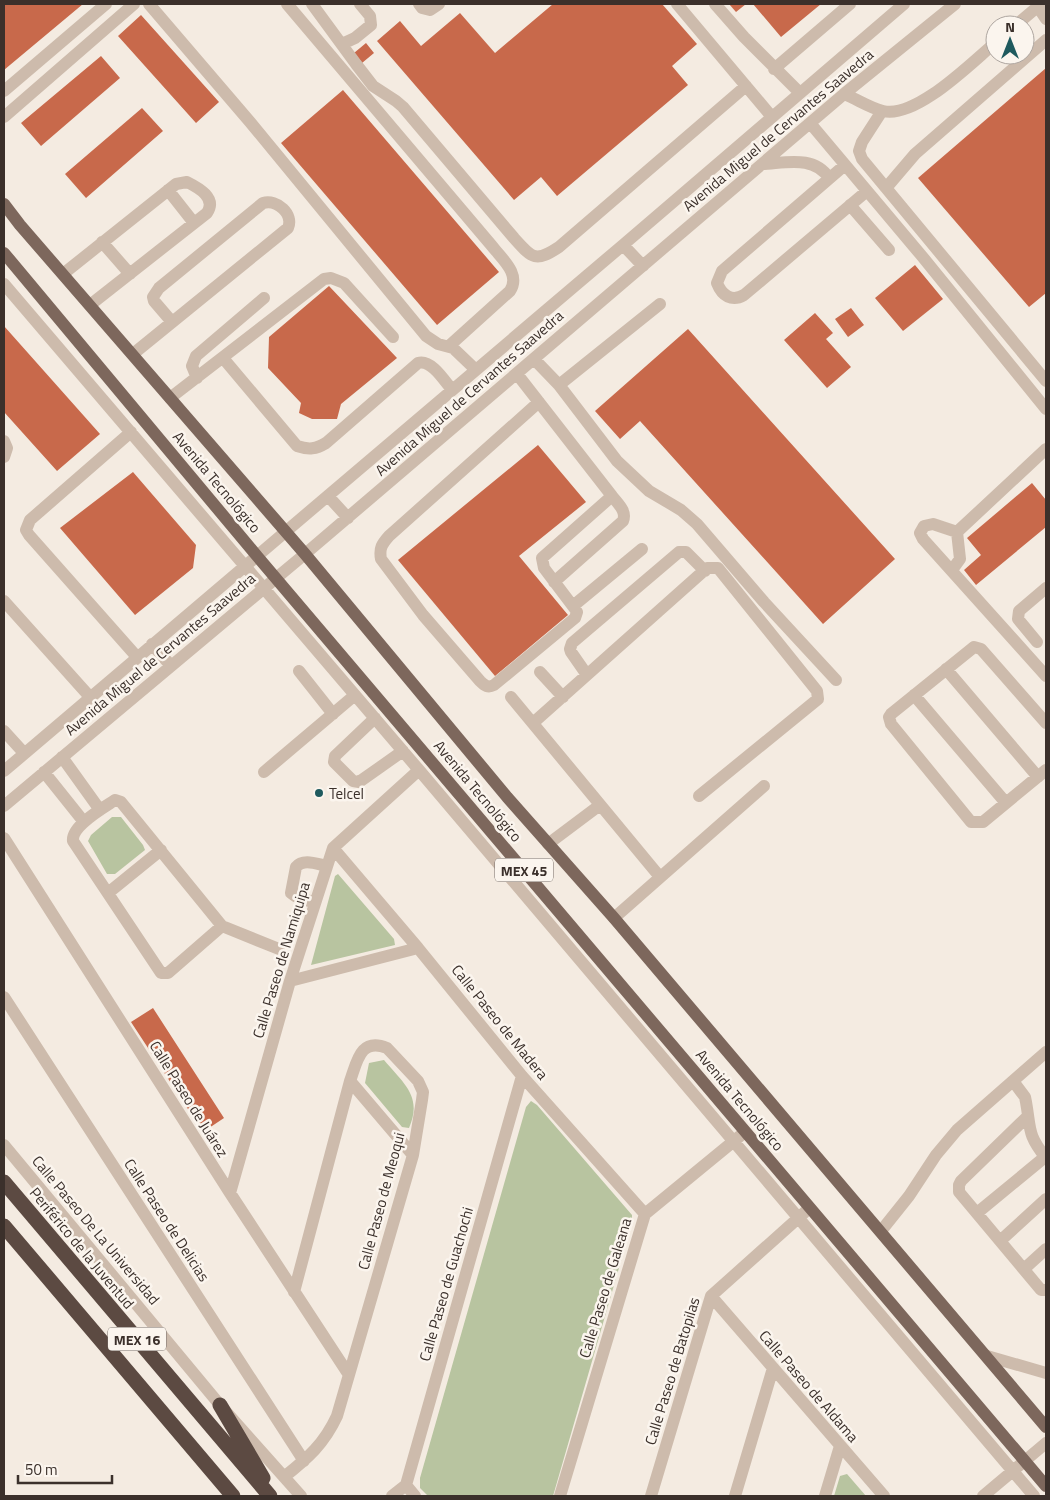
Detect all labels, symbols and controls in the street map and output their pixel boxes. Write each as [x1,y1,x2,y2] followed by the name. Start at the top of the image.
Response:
[985,15,1035,65] north arrow
[1005,16,1015,37] text: N
[678,43,879,217] street label: Avenida Miguel de Cervantes Saavedra
[370,304,569,481] street label: Avenida Miguel de Cervantes Saavedra
[167,426,267,538] street label: Avenida Tecnológico
[60,567,261,741] street label: Avenida Miguel de Cervantes Saavedra
[428,735,528,847] street label: Avenida Tecnológico
[329,782,364,805] place label: Telcel
[313,787,325,799] marker: Telcel
[495,858,553,882] road number: MEX 45
[246,879,316,1041] street label: Calle Paseo de Namiquipa
[446,959,554,1085] street label: Calle Paseo de Madera
[144,1036,234,1162] street label: Calle Paseo de Juárez
[690,1044,790,1156] street label: Avenida Tecnológico
[352,1130,410,1272] street label: Calle Paseo de Meoqui
[27,1150,165,1310] street label: Calle Paseo De La Universidad
[118,1154,216,1286] street label: Calle Paseo de Delicias
[24,1182,140,1314] street label: Periférico de la Juventud
[413,1204,479,1364] street label: Calle Paseo de Guachochi
[573,1215,637,1361] street label: Calle Paseo de Galeana
[639,1294,705,1448] street label: Calle Paseo de Batopilas
[754,1325,865,1448] street label: Calle Paseo de Aldama
[108,1328,166,1350] road number: MEX 16
[18,1452,111,1484] scale bar
[25,1458,58,1481] text: 50 m

